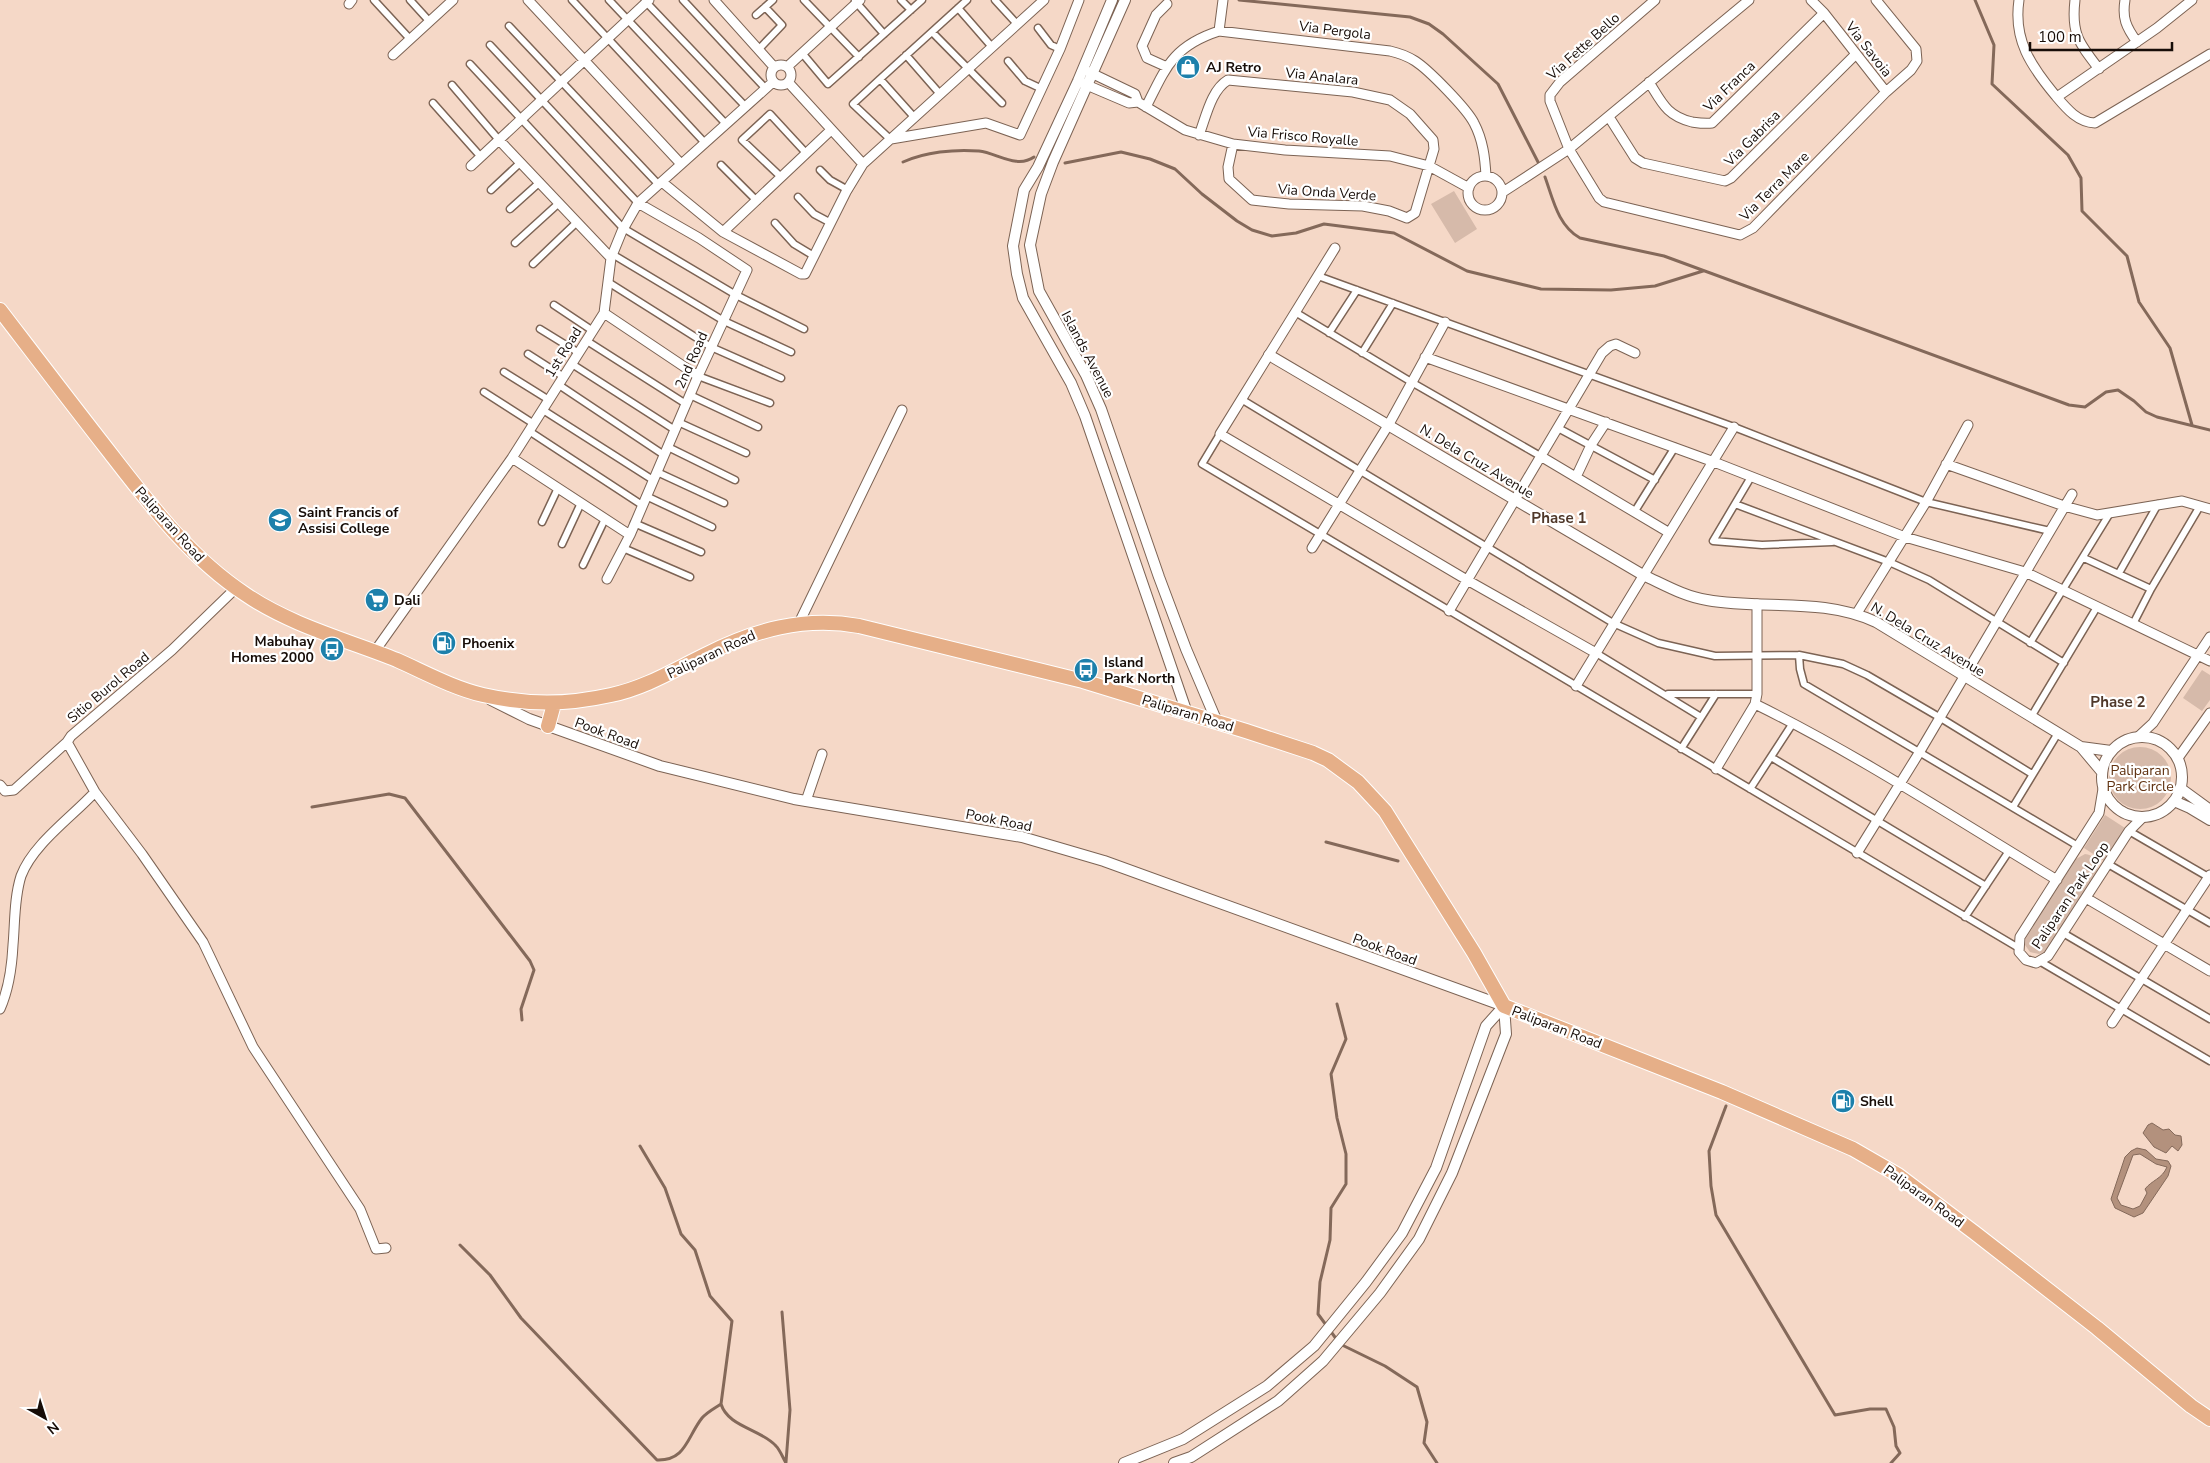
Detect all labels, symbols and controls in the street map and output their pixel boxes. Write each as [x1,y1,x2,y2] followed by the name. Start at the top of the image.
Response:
[1542,8,1624,85] street label: Via Fette Bello
[1297,17,1372,44] street label: Via Pergola
[1840,17,1896,81] street label: Via Savoia
[2030,20,2172,52] scale bar
[2038,27,2082,47] text: 100 m
[1175,54,1201,80] shop icon: AJ Retro
[1698,57,1760,117] street label: Via Franca
[1206,58,1261,77] place label: AJ Retro
[1283,63,1359,90] street label: Via Analara
[1719,106,1785,171] street label: Via Gabrisa
[1246,122,1359,151] street label: Via Frisco Royalle
[1735,147,1813,226] street label: Via Terra Mare
[1276,180,1377,205] street label: Via Onda Verde
[1057,307,1118,401] street label: Islands Avenue
[540,323,586,381] street label: 1st Road
[670,329,712,392] street label: 2nd Road
[1416,420,1537,503] street label: N. Dela Cruz Avenue
[131,483,209,566] street label: Paliparan Road
[298,503,399,538] place label: Saint Francis of Assisi College
[267,507,293,533] school or university icon: Saint Francis of Assisi College
[1531,508,1587,528] district label: Phase 1
[364,587,390,613] supermarket icon: Dali
[394,591,420,610] place label: Dali
[1867,598,1988,681] street label: N. Dela Cruz Avenue
[664,626,758,683] street label: Paliparan Road
[431,630,457,656] fuel station icon: Phoenix
[231,632,315,667] place label: Mabuhay Homes 2000
[462,634,515,653] place label: Phoenix
[319,636,345,662] bus stop icon: Mabuhay Homes 2000
[63,647,153,727] street label: Sitio Burol Road
[1104,653,1175,688] place label: Island Park North
[1073,657,1099,683] bus stop icon: Island Park North
[1139,690,1236,737] street label: Paliparan Road
[2090,692,2146,712] district label: Phase 2
[572,713,642,754] street label: Pook Road
[2106,761,2174,796] park label: Paliparan Park Circle
[964,805,1034,836] street label: Pook Road
[2027,838,2113,953] street label: Paliparan Park Loop
[1350,929,1420,970] street label: Pook Road
[1509,1002,1605,1053] street label: Paliparan Road
[1830,1088,1856,1114] fuel station icon: Shell
[1860,1092,1894,1111] place label: Shell
[1880,1161,1968,1232] street label: Paliparan Road
[20,1393,70,1443] north arrow
[43,1417,63,1438] text: N

